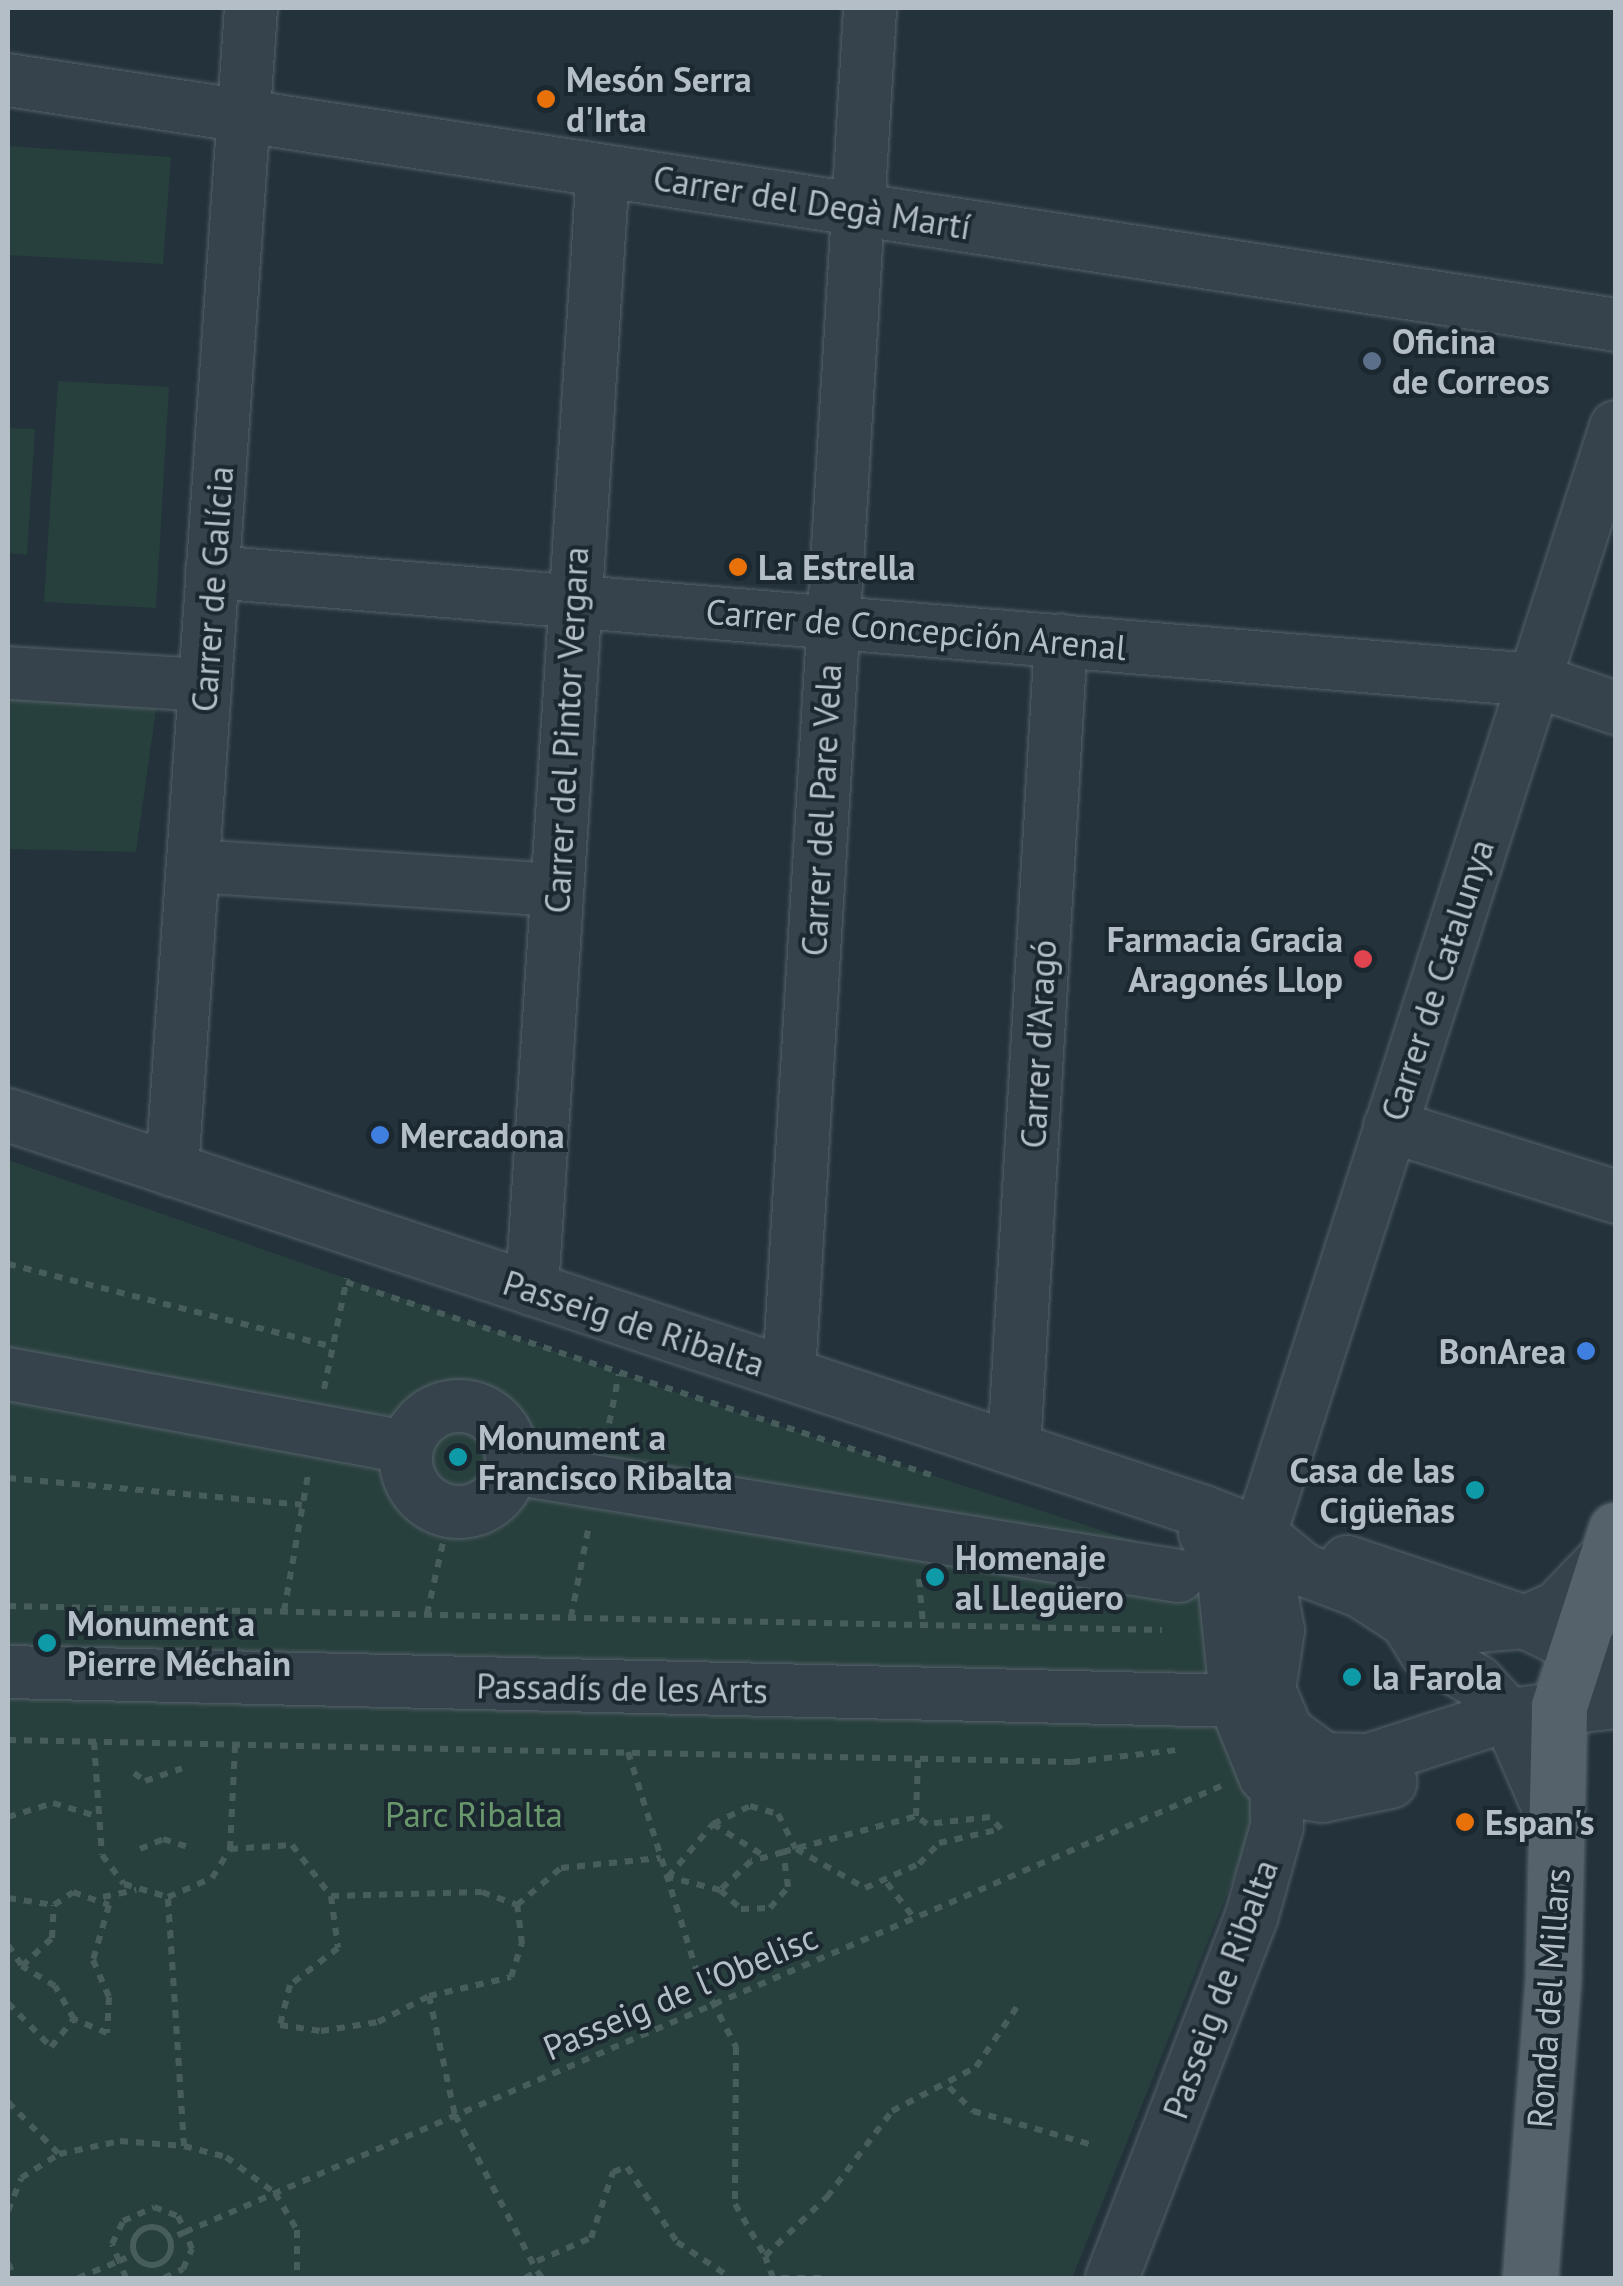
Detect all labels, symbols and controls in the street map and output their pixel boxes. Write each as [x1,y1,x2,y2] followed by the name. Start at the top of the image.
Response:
[566,58,752,140] place label: Mesón Serra d'Irta
[535,88,557,110] marker: Mesón Serra d'Irta
[650,156,974,248] street label: Carrer del Degà Martí
[1392,320,1550,402] place label: Oficina de Correos
[1361,350,1383,372] marker: Oficina de Correos
[182,465,242,713] street label: Carrer de Galícia
[535,545,597,915] street label: Carrer del Pintor Vergara
[758,546,915,588] place label: La Estrella
[727,556,749,578] marker: La Estrella
[703,590,1129,668] street label: Carrer de Concepción Arenal
[792,662,850,958] street label: Carrer del Pare Vela
[1372,834,1502,1126] street label: Carrer de Catalunya
[1106,918,1343,1000] place label: Farmacia Gracia Aragonés Llop
[1012,939,1064,1149] street label: Carrer d'Aragó
[1352,948,1374,970] marker: Farmacia Gracia Aragonés Llop
[400,1114,565,1156] place label: Mercadona
[369,1124,391,1146] marker: Mercadona
[498,1261,770,1385] street label: Passeig de Ribalta
[1439,1330,1566,1372] place label: BonArea
[1575,1340,1597,1362] marker: BonArea
[478,1416,733,1498] place label: Monument a Francisco Ribalta
[447,1446,469,1468] marker: Monument a Francisco Ribalta
[1290,1449,1455,1531] place label: Casa de las Cigüeñas
[1464,1479,1486,1501] marker: Casa de las Cigüeñas
[955,1536,1124,1618] place label: Homenaje al Llegüero
[924,1566,946,1588] marker: Homenaje al Llegüero
[67,1602,291,1684] place label: Monument a Pierre Méchain
[36,1632,58,1654] marker: Monument a Pierre Méchain
[1372,1656,1502,1698] place label: la Farola
[475,1664,769,1712] street label: Passadís de les Arts
[1341,1666,1363,1688] marker: la Farola
[385,1793,563,1835] park label: Parc Ribalta
[1485,1801,1594,1843] place label: Espan's
[1454,1811,1476,1833] marker: Espan's
[1154,1854,1286,2124] street label: Passeig de Ribalta
[1518,1867,1578,2129] street label: Ronda del Millars
[537,1915,823,2069] street label: Passeig de l'Obelisc

